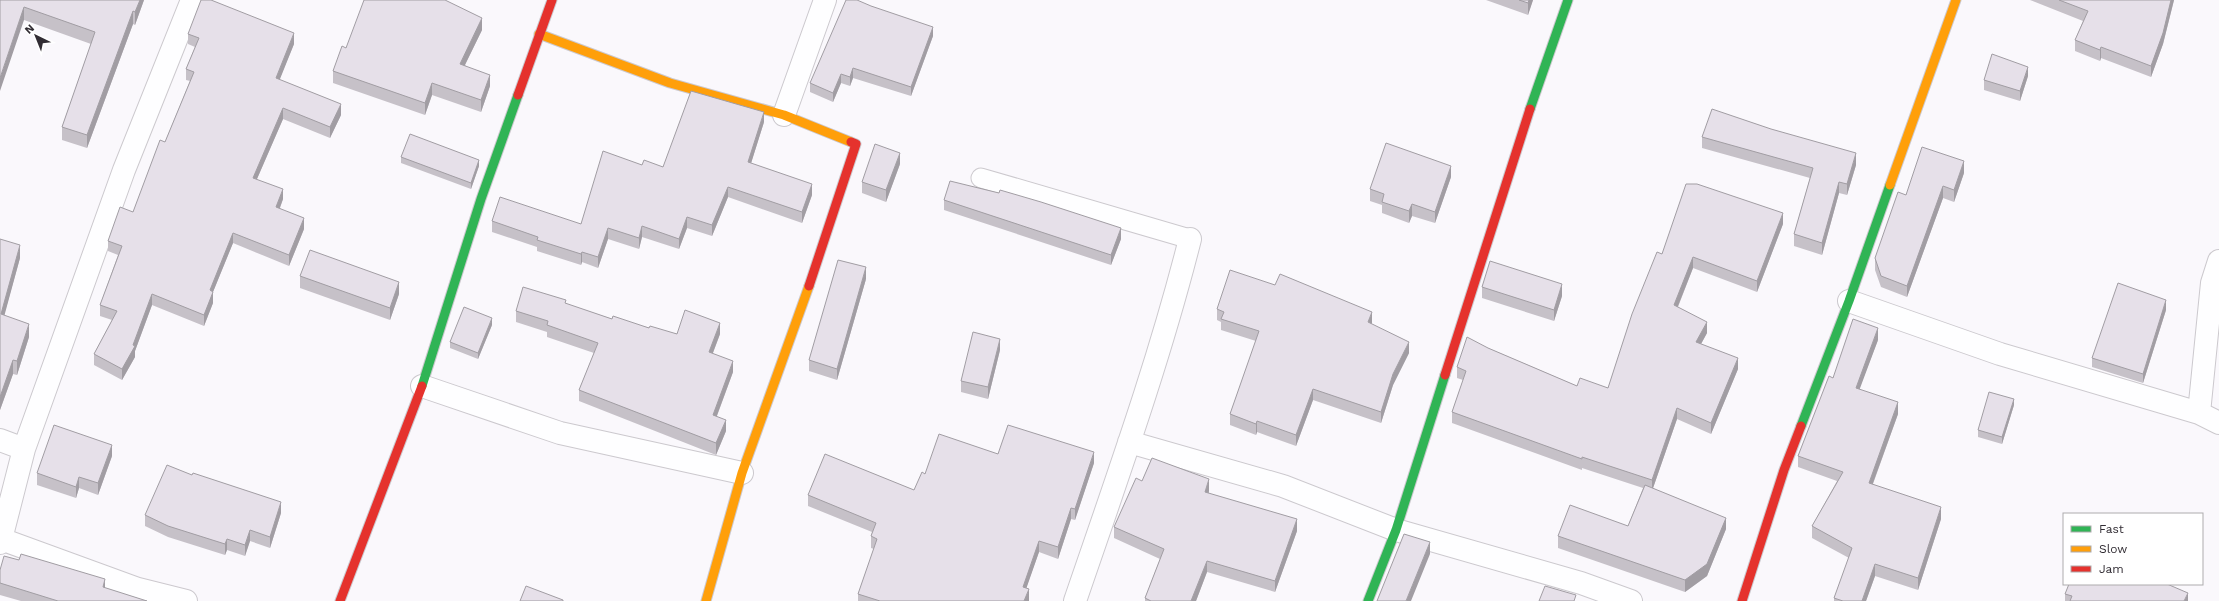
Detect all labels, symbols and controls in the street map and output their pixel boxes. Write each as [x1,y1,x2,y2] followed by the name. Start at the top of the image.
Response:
[16,16,56,56] north arrow
[22,22,37,37] text: N
[2063,513,2203,585] legend
[2099,522,2124,536] text: Fast
[2099,542,2127,556] text: Slow
[2099,562,2124,576] text: Jam

